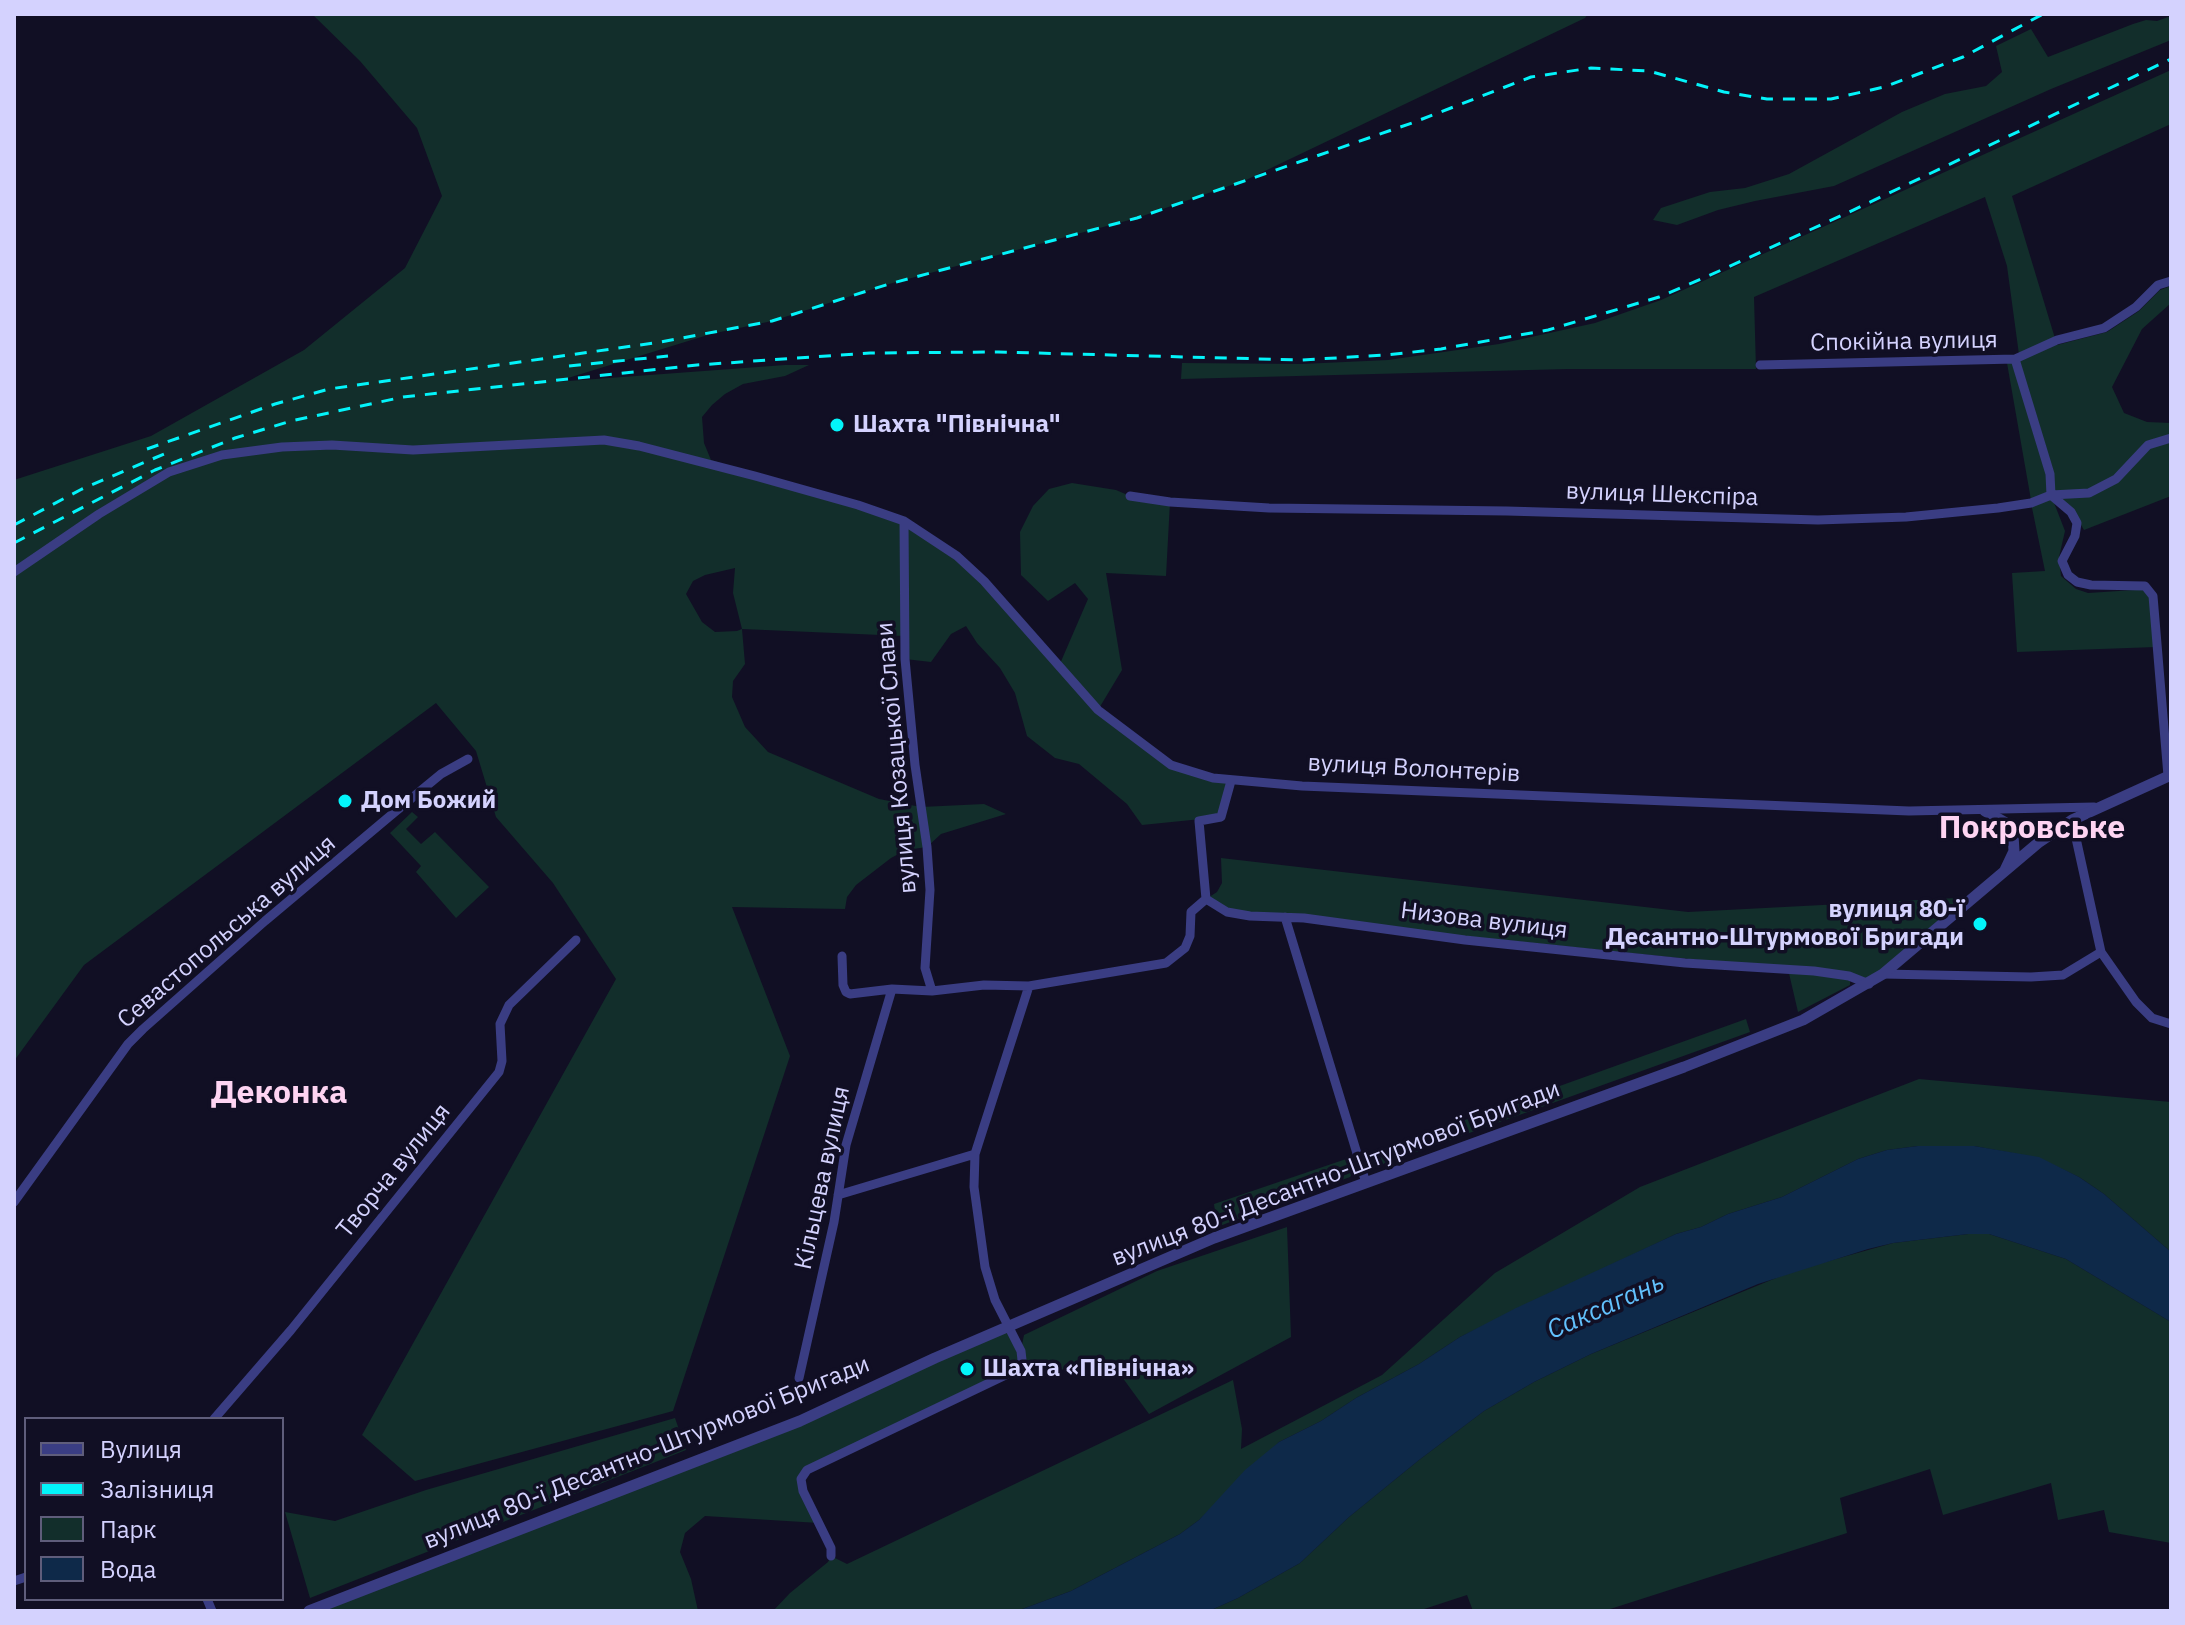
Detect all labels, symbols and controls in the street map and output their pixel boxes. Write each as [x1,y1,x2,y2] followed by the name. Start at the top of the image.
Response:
[1810,326,1998,358] street label: Спокійна вулиця
[853,411,1061,439] place label: Шахта "Північна"
[828,416,846,434] marker: Шахта "Північна"
[1565,477,1759,513] street label: вулиця Шекспіра
[871,621,923,895] street label: вулиця Козацької Слави
[1307,749,1521,789] street label: вулиця Волонтерів
[361,787,496,815] place label: Дом Божий
[336,792,354,810] marker: Дом Божий
[1939,810,2125,848] district label: Покровське
[112,829,342,1035] street label: Севастопольська вулиця
[1399,896,1569,946] street label: Низова вулиця
[1605,896,1964,952] place label: вулиця 80-ї Десантно-Штурмової Бригади
[1971,915,1989,933] marker: вулиця 80-ї Десантно-Штурмової Бригади
[211,1075,347,1113] district label: Деконка
[1108,1075,1564,1273] street label: вулиця 80-ї Десантно-Штурмової Бригади
[790,1084,856,1272] street label: Кільцева вулиця
[331,1098,457,1244] street label: Творча вулиця
[1543,1267,1669,1347] water label: Саксагань
[420,1350,874,1556] street label: вулиця 80-ї Десантно-Штурмової Бригади
[983,1355,1194,1383] place label: Шахта «Північна»
[958,1360,976,1378] marker: Шахта «Північна»
[24,1417,284,1601] legend
[100,1433,182,1465] text: Вулиця
[100,1473,214,1505] text: Залізниця
[100,1513,157,1545] text: Парк
[100,1553,156,1585] text: Вода

